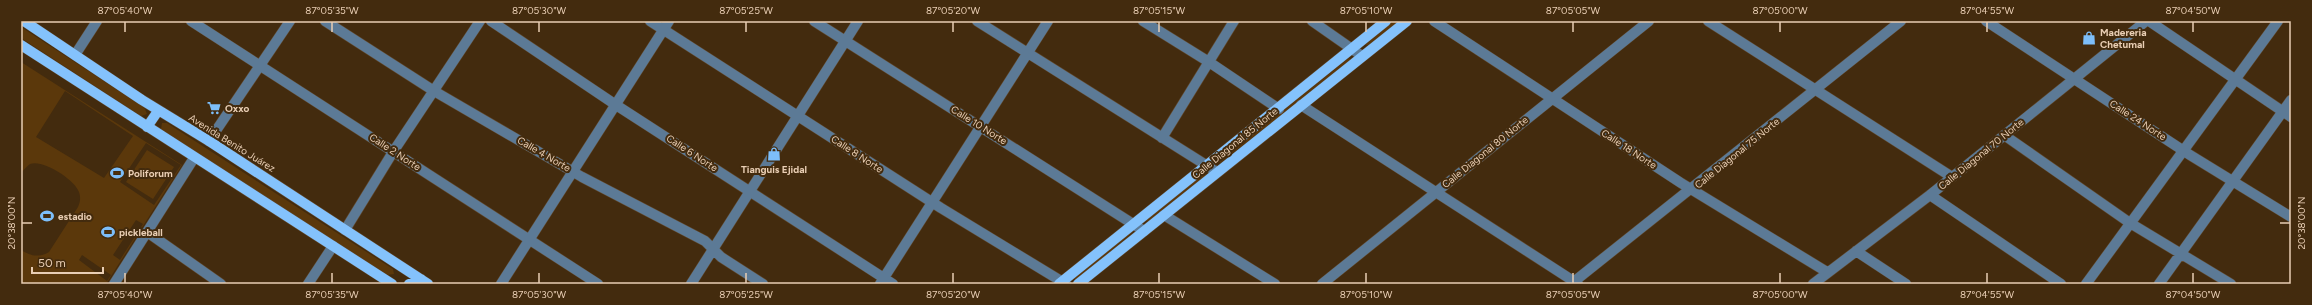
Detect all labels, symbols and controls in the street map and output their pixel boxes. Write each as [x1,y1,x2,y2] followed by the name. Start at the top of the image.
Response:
[98,4,153,17] text: 87°05'40"W
[305,4,359,17] text: 87°05'35"W
[512,4,566,17] text: 87°05'30"W
[719,4,773,17] text: 87°05'25"W
[926,4,980,17] text: 87°05'20"W
[1133,4,1185,17] text: 87°05'15"W
[1340,4,1393,17] text: 87°05'10"W
[1546,4,1601,17] text: 87°05'05"W
[1753,4,1808,17] text: 87°05'00"W
[1960,4,2014,17] text: 87°04'55"W
[2166,4,2221,17] text: 87°04'50"W
[2100,26,2146,51] place label: Madereria Chetumal
[2081,30,2097,46] shop icon: Madereria Chetumal
[2107,97,2169,143] street label: Calle 24 Norte
[206,100,222,116] supermarket icon: Oxxo
[225,102,249,115] place label: Oxxo
[949,103,1010,148] street label: Calle 10 Norte
[1190,104,1281,182] street label: Calle Diagonal 85 Norte
[186,111,278,175] street label: Avenida Benito Juárez
[1439,113,1531,191] street label: Calle Diagonal 80 Norte
[1692,114,1783,191] street label: Calle Diagonal 75 Norte
[1936,115,2027,193] street label: Calle Diagonal 70 Norte
[1599,126,1660,172] street label: Calle 18 Norte
[367,131,424,174] street label: Calle 2 Norte
[664,132,721,175] street label: Calle 6 Norte
[829,132,886,176] street label: Calle 8 Norte
[515,134,573,175] street label: Calle 4 Norte
[766,146,782,162] shop icon: Tianguis Ejidal
[741,163,807,176] place label: Tianguis Ejidal
[109,165,125,181] sports icon: Poliforum
[128,167,173,180] place label: Poliforum
[5,196,18,250] text: 20°38'00"N
[2295,196,2308,250] text: 20°38'00"N
[39,208,55,224] sports icon: estadio
[58,210,92,223] place label: estadio
[100,224,116,240] sports icon: pickleball
[119,226,163,239] place label: pickleball
[32,249,103,275] scale bar
[38,256,66,270] text: 50 m
[98,288,153,301] text: 87°05'40"W
[305,288,359,301] text: 87°05'35"W
[512,288,566,301] text: 87°05'30"W
[719,288,773,301] text: 87°05'25"W
[926,288,980,301] text: 87°05'20"W
[1133,288,1185,301] text: 87°05'15"W
[1340,288,1393,301] text: 87°05'10"W
[1546,288,1601,301] text: 87°05'05"W
[1753,288,1808,301] text: 87°05'00"W
[1960,288,2014,301] text: 87°04'55"W
[2166,288,2221,301] text: 87°04'50"W

